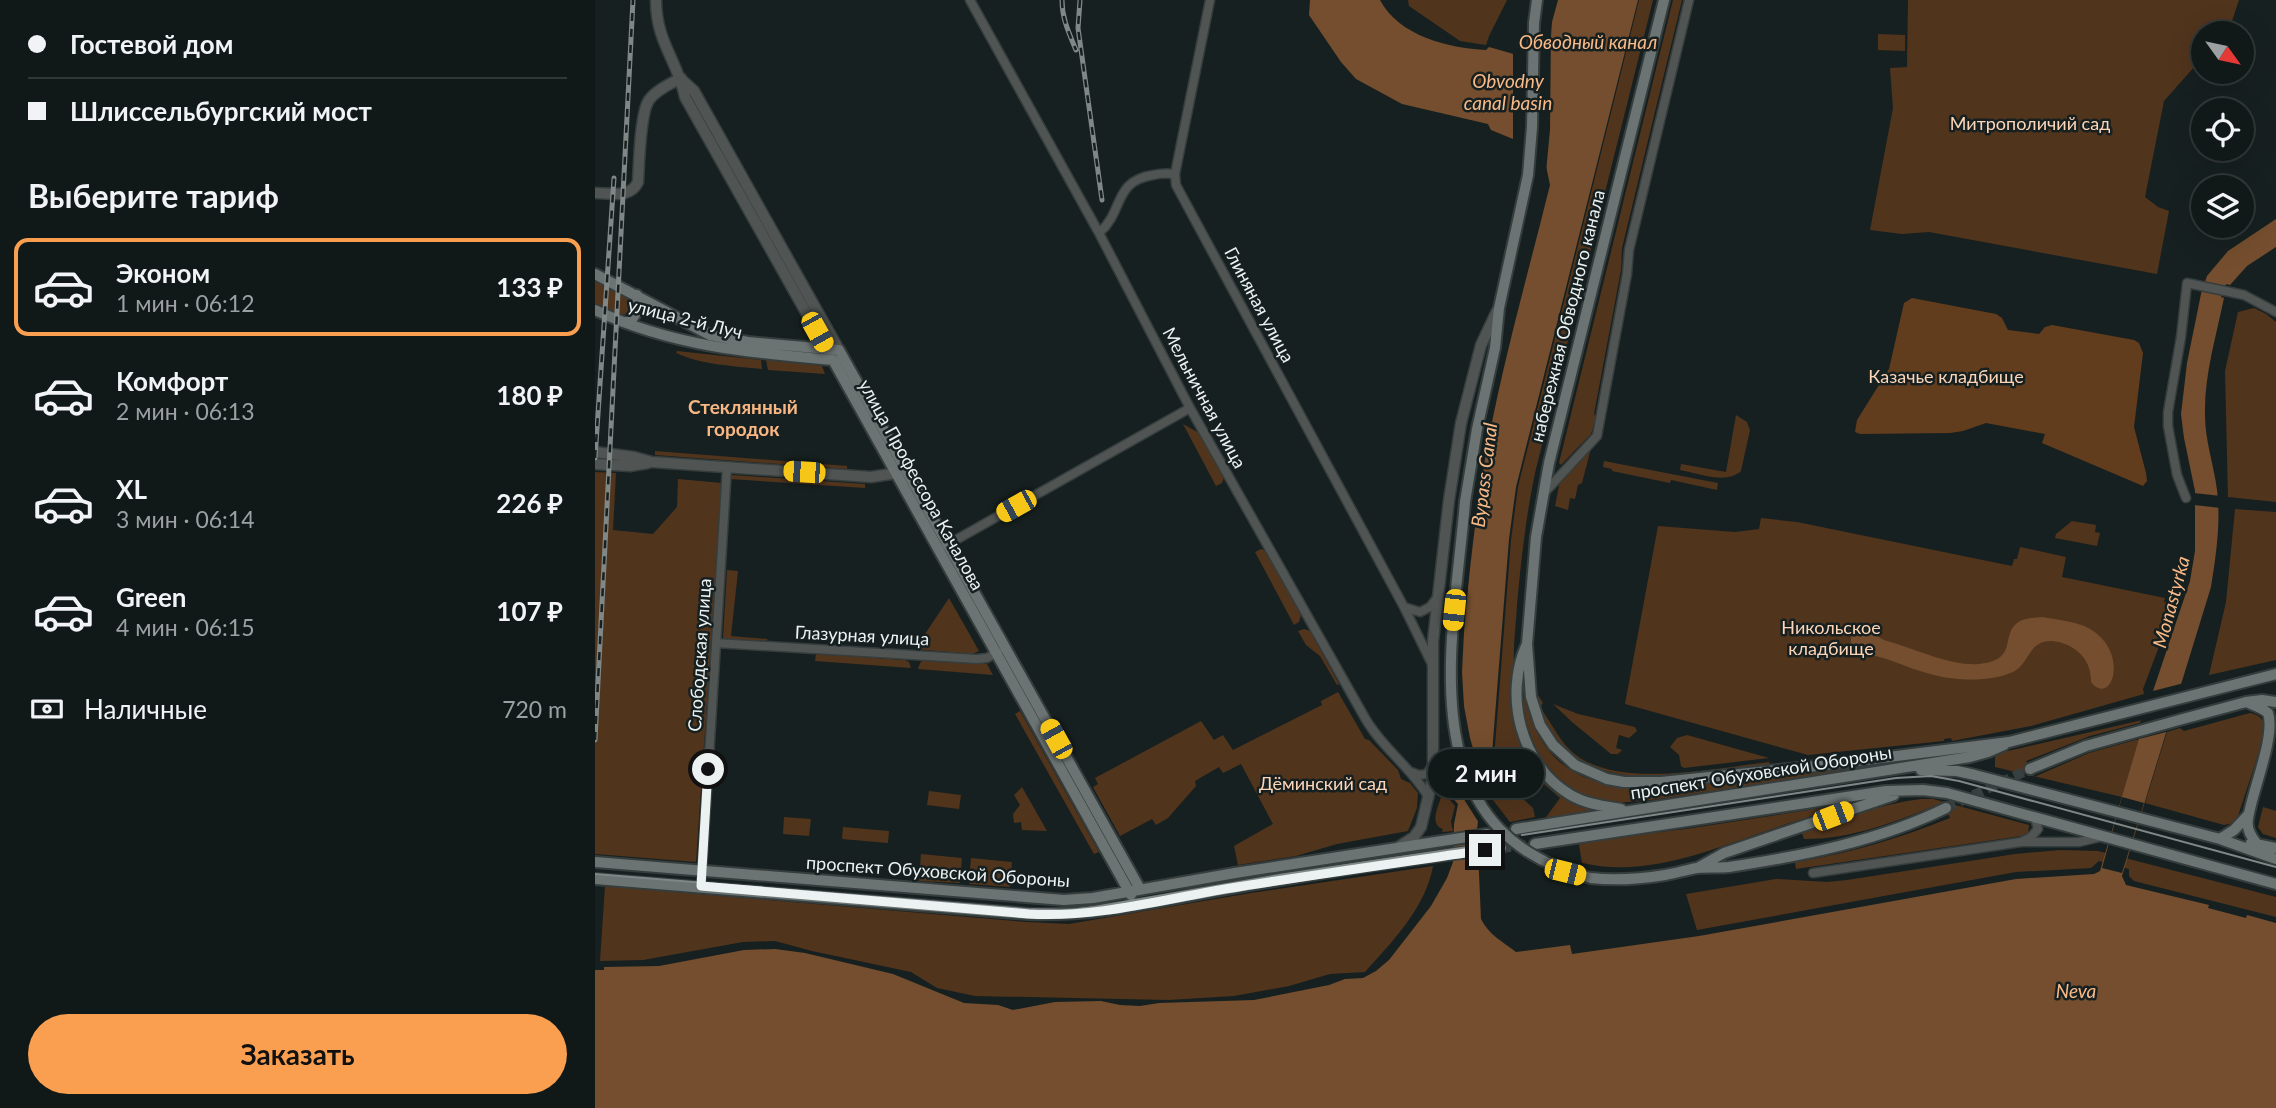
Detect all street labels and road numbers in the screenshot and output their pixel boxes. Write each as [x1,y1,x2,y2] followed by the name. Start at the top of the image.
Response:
[1525,187,1609,444] street label: набережная Обводного канала
[1220,243,1300,366] street label: Глиняная улица
[626,293,745,343] street label: улица 2-й Луч
[1158,323,1251,472] street label: Мельничная улица
[855,375,989,594] street label: улица Профессора Качалова
[683,578,715,732] street label: Слободская улица
[794,620,930,650] street label: Глазурная улица
[1629,740,1893,804] street label: проспект Обуховской Обороны
[805,851,1071,891] street label: проспект Обуховской Обороны

